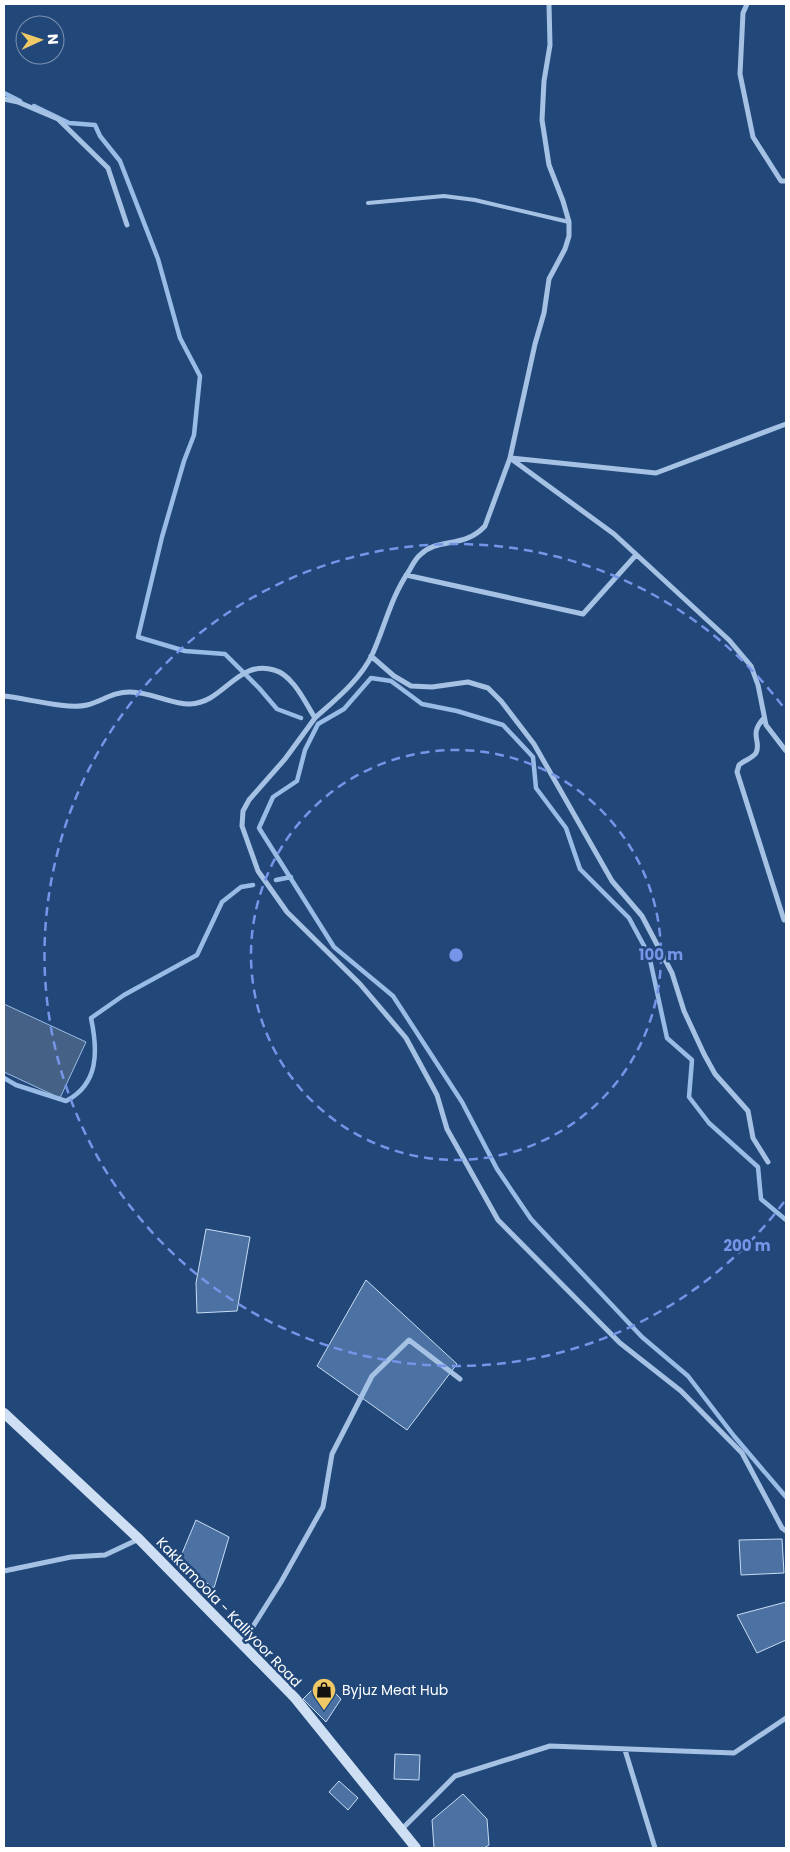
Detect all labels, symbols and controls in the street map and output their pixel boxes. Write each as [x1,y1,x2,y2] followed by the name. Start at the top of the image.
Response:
[15,15,65,65] north arrow
[43,34,63,45] text: N
[639,944,683,965] text: 100 m
[447,946,465,964] centre of rings
[723,1235,771,1256] text: 200 m
[152,1533,306,1691] street label: Kakkamoola - Kalliyoor Road
[311,1677,337,1711] shop icon: Byjuz Meat Hub
[342,1680,448,1700] place label: Byjuz Meat Hub

